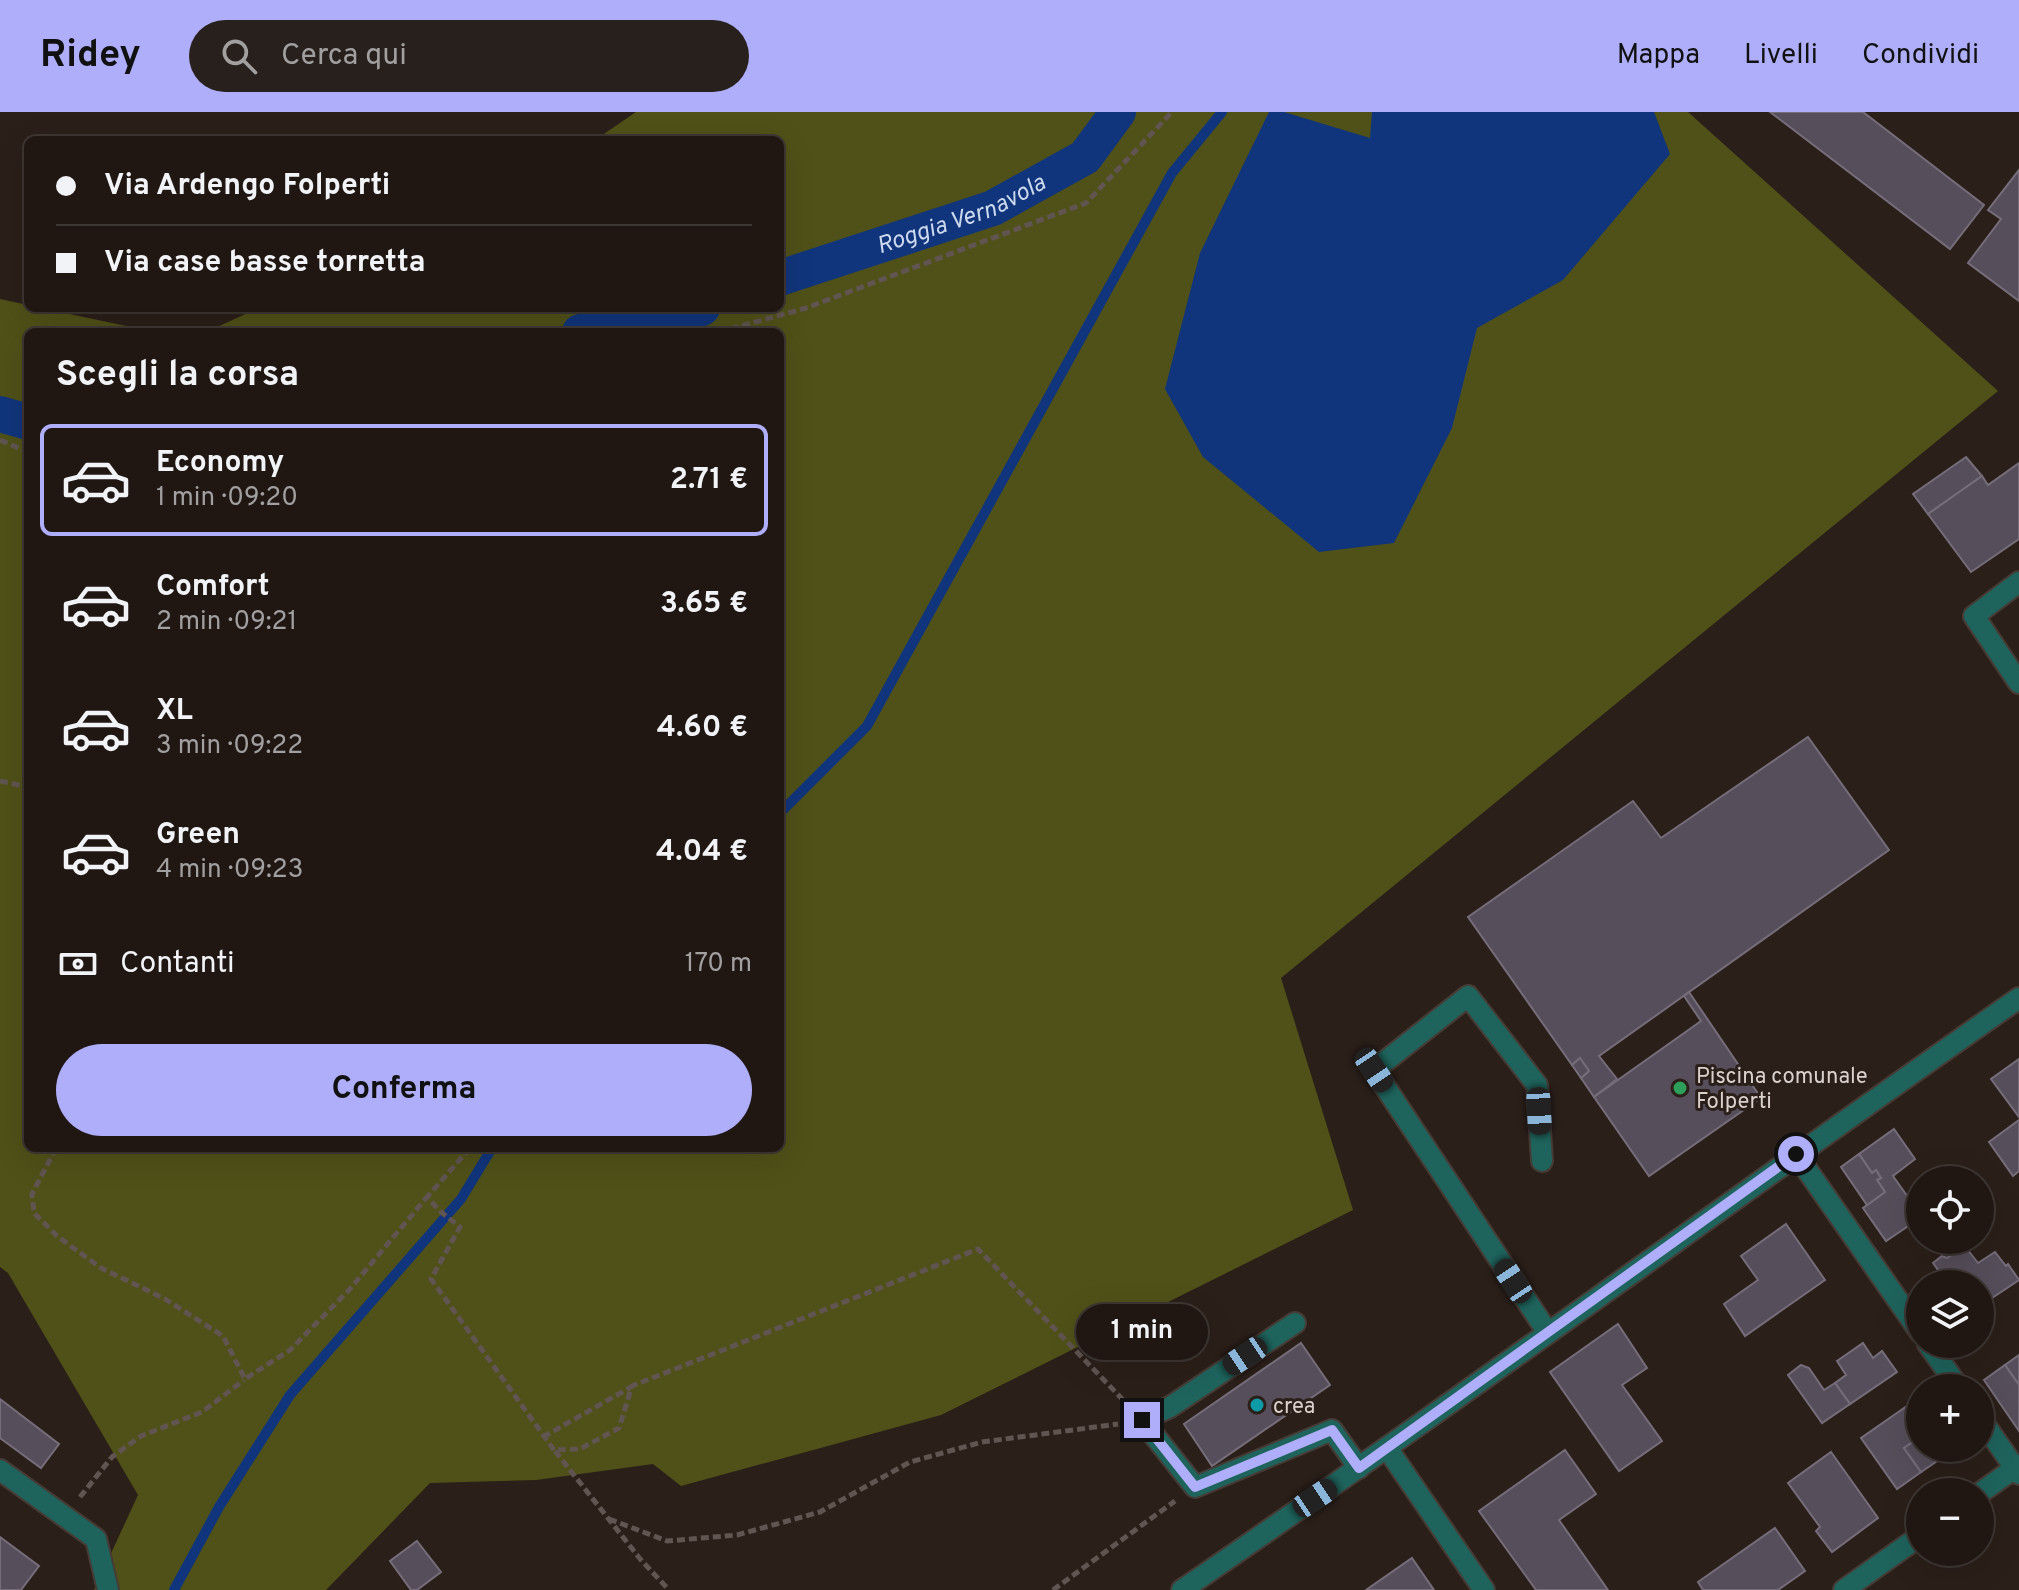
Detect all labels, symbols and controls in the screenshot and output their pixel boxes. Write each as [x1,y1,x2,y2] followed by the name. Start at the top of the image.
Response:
[189,20,749,92] search box
[40,32,141,81] text: Ridey
[217,34,261,78] icon: search
[281,38,407,75] text: Cerca qui
[1617,38,1700,74] text: Mappa
[1744,38,1818,74] text: Livelli
[1862,38,1979,74] text: Condividi
[104,168,390,205] text: Via Ardengo Folperti
[873,168,1052,262] water label: Roggia Vernavola
[104,245,425,282] text: Via case basse torretta
[56,353,299,399] text: Scegli la corsa
[60,444,132,516] icon: car
[156,445,284,482] text: Economy
[670,462,748,499] text: 2.71 €
[156,482,298,515] text: 1 min · 09:20
[60,568,132,640] icon: car
[156,569,269,606] text: Comfort
[660,586,748,623] text: 3.65 €
[156,606,297,639] text: 2 min · 09:21
[60,692,132,764] icon: car
[156,693,193,730] text: XL
[657,710,748,747] text: 4.60 €
[156,730,303,763] text: 3 min · 09:22
[60,816,132,888] icon: car
[156,817,240,854] text: Green
[656,834,748,871] text: 4.04 €
[156,854,303,887] text: 4 min · 09:23
[56,942,100,986] icon: cash
[120,946,235,983] text: Contanti
[685,948,752,981] text: 170 m
[1351,1043,1397,1097] car
[56,1044,752,1136] button: Conferma
[1696,1064,1868,1116] place label: Piscina comunale Folperti
[1671,1079,1689,1097] marker: Piscina comunale Folperti
[1526,1086,1552,1136] car
[1778,1136,1814,1172] route start
[1906,1166,1994,1566] map controls
[1906,1166,1994,1254] button: locate
[1490,1254,1536,1308] car
[1906,1270,1994,1358] button: layers
[1076,1304,1208,1360] callout: 1 min
[1111,1315,1173,1348] text: 1 min
[1218,1333,1272,1379] car
[1906,1374,1994,1462] button: +
[1273,1394,1315,1421] place label: crea
[1248,1396,1266,1414] marker: crea
[1124,1402,1160,1438] route end
[1288,1475,1342,1521] car
[1906,1478,1994,1566] button: −

